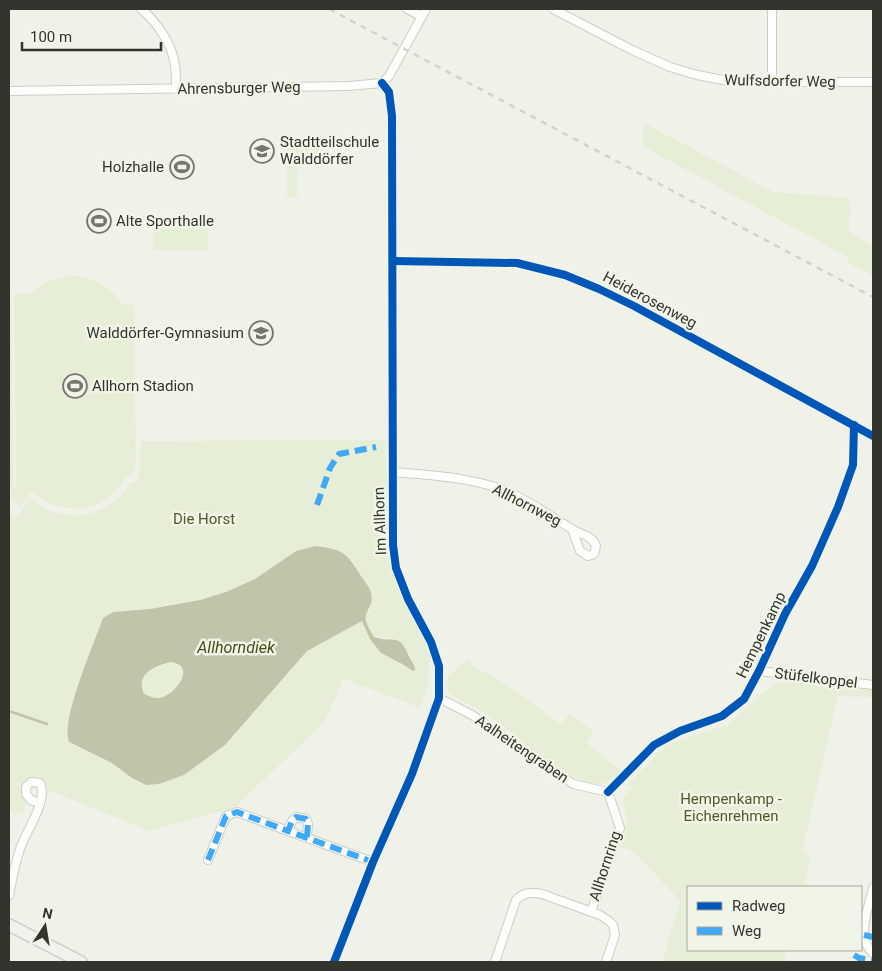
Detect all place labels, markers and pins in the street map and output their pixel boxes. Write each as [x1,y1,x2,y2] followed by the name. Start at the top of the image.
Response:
[280,133,379,168] place label: Stadtteilschule Walddörfer
[249,138,275,164] school or university icon: Stadtteilschule Walddörfer
[169,154,195,180] sports icon: Holzhalle
[102,158,164,176] place label: Holzhalle
[86,208,112,234] sports icon: Alte Sporthalle
[116,212,214,230] place label: Alte Sporthalle
[248,320,274,346] school or university icon: Walddörfer-Gymnasium
[87,324,244,342] place label: Walddörfer-Gymnasium
[62,373,88,399] sports icon: Allhorn Stadion
[92,377,194,395] place label: Allhorn Stadion

